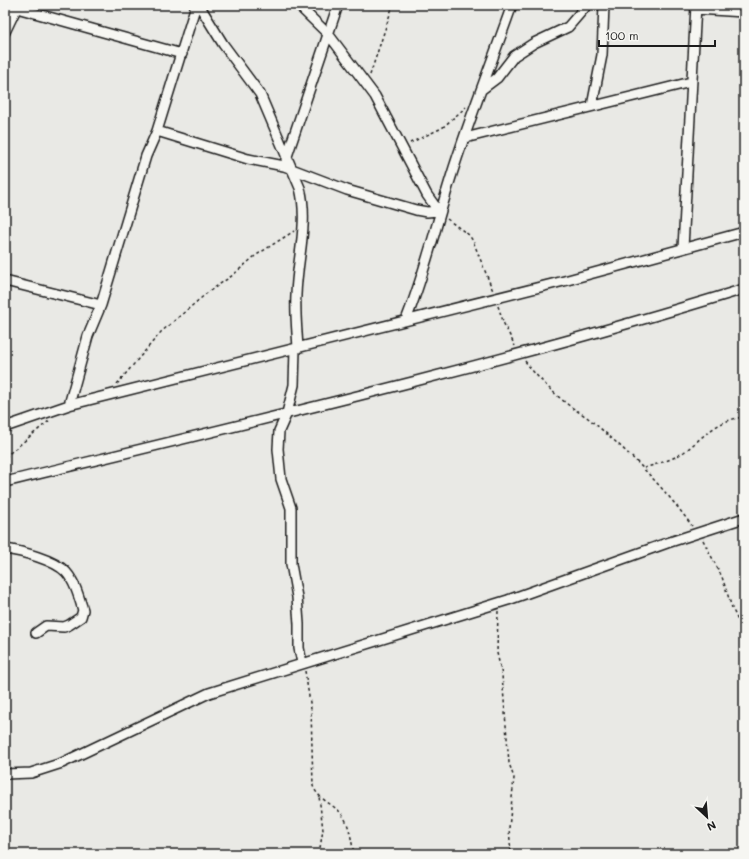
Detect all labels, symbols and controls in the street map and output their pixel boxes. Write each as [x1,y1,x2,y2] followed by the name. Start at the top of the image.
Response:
[599,22,715,48] scale bar
[605,27,639,43] text: 100 m
[687,797,727,837] north arrow
[705,818,719,835] text: N

